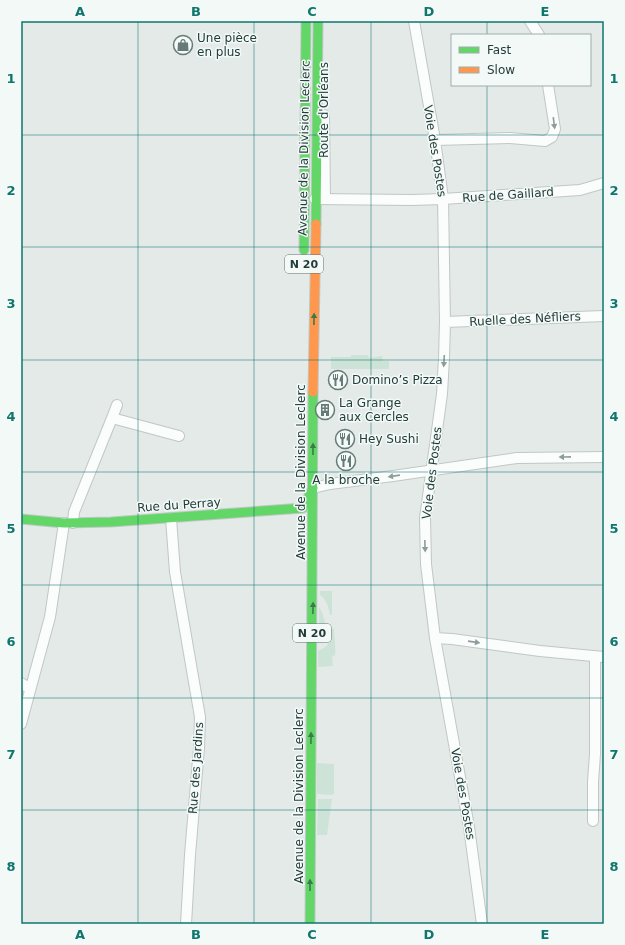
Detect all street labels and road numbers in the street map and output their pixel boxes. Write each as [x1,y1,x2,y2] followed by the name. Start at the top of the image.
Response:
[295,60,313,236] street label: Avenue de la Division Leclerc
[317,62,331,158] street label: Route d'Orléans
[421,104,449,198] street label: Voie des Postes
[462,185,554,205] street label: Rue de Gaillard
[285,255,323,273] road number: N 20
[469,309,581,329] street label: Ruelle des Néfliers
[294,384,308,560] street label: Avenue de la Division Leclerc
[419,426,445,520] street label: Voie des Postes
[137,495,221,515] street label: Rue du Perray
[293,624,331,642] road number: N 20
[292,708,306,884] street label: Avenue de la Division Leclerc
[186,722,206,814] street label: Rue des Jardins
[448,747,478,841] street label: Voie des Postes

